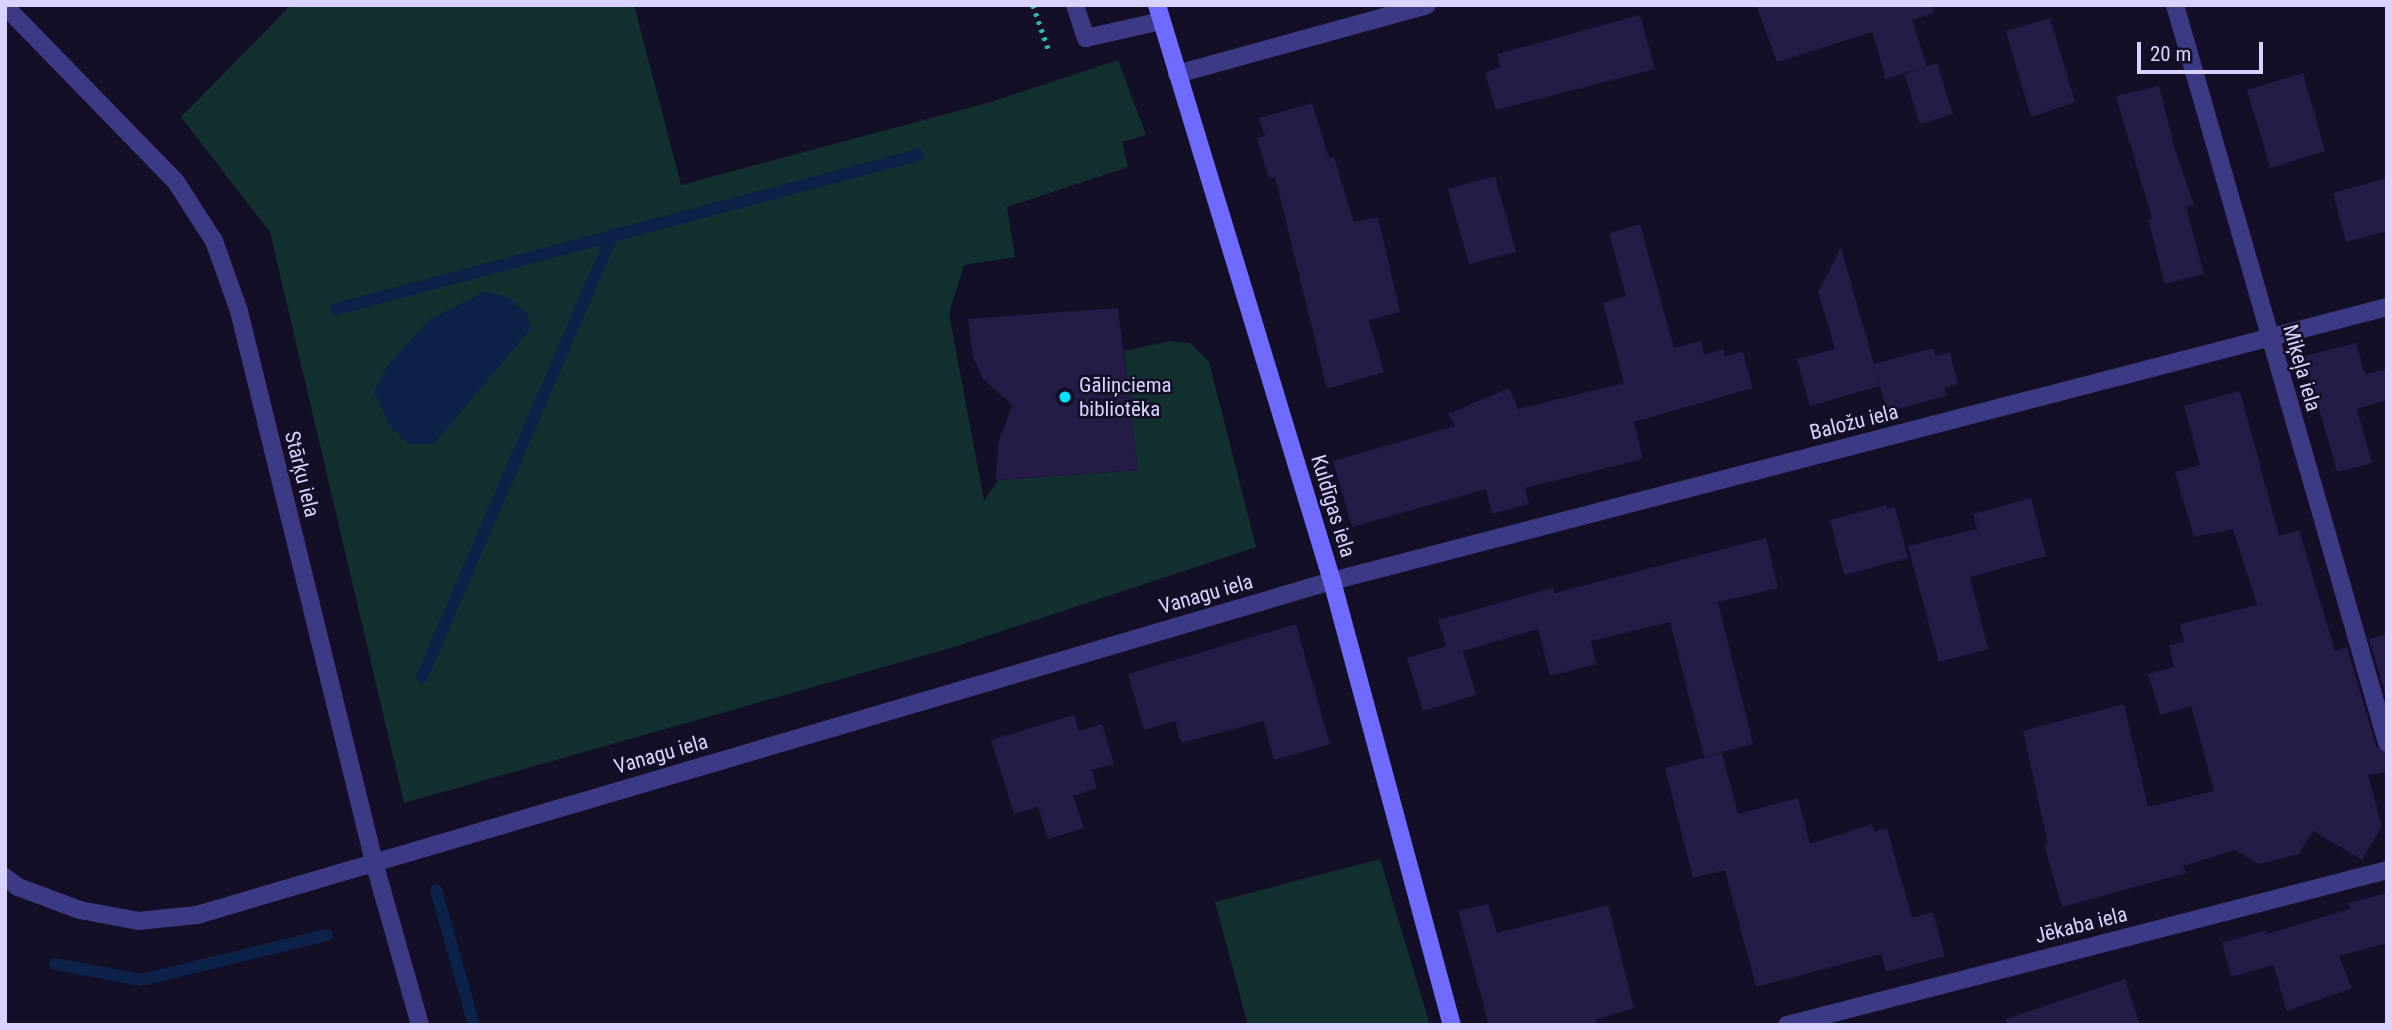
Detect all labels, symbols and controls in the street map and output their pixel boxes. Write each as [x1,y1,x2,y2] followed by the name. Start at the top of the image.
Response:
[2140,28,2266,72] scale bar
[2150,42,2191,66] text: 20 m
[2278,322,2326,414] street label: Miķeļa iela
[1079,372,1172,422] place label: Gāliņciema bibliotēka
[1057,389,1073,405] marker: Gāliņciema bibliotēka
[1807,399,1901,445] street label: Baložu iela
[279,428,325,520] street label: Stārķu iela
[1305,452,1361,560] street label: Kuldīgas iela
[1156,569,1256,619] street label: Vanagu iela
[611,729,711,779] street label: Vanagu iela
[2032,901,2130,949] street label: Jēkaba iela

